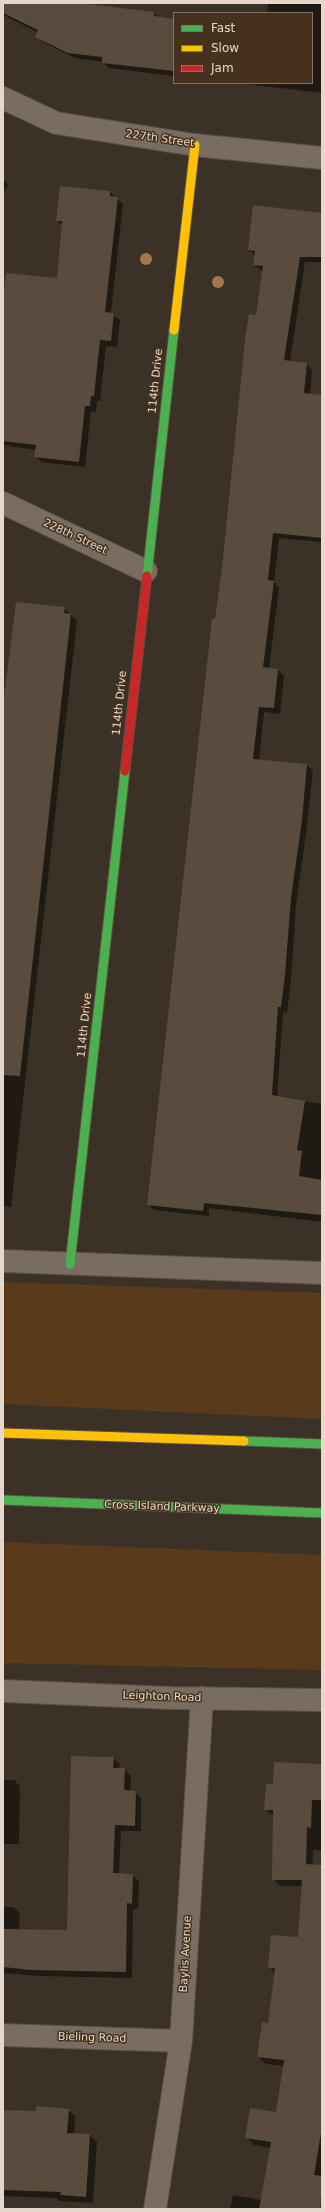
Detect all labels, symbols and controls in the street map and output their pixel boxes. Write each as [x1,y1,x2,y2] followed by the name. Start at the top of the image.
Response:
[173,12,313,84] legend
[211,21,235,35] text: Fast
[211,41,239,55] text: Slow
[211,61,234,75] text: Jam
[125,128,195,150] street label: 227th Street
[146,348,166,414] street label: 114th Drive
[41,516,109,558] street label: 228th Street
[110,670,130,736] street label: 114th Drive
[75,992,95,1058] street label: 114th Drive
[104,1498,220,1516] street label: Cross Island Parkway
[122,1689,202,1705] street label: Leighton Road
[177,1915,195,1993] street label: Baylis Avenue
[58,2030,126,2046] street label: Bieling Road

